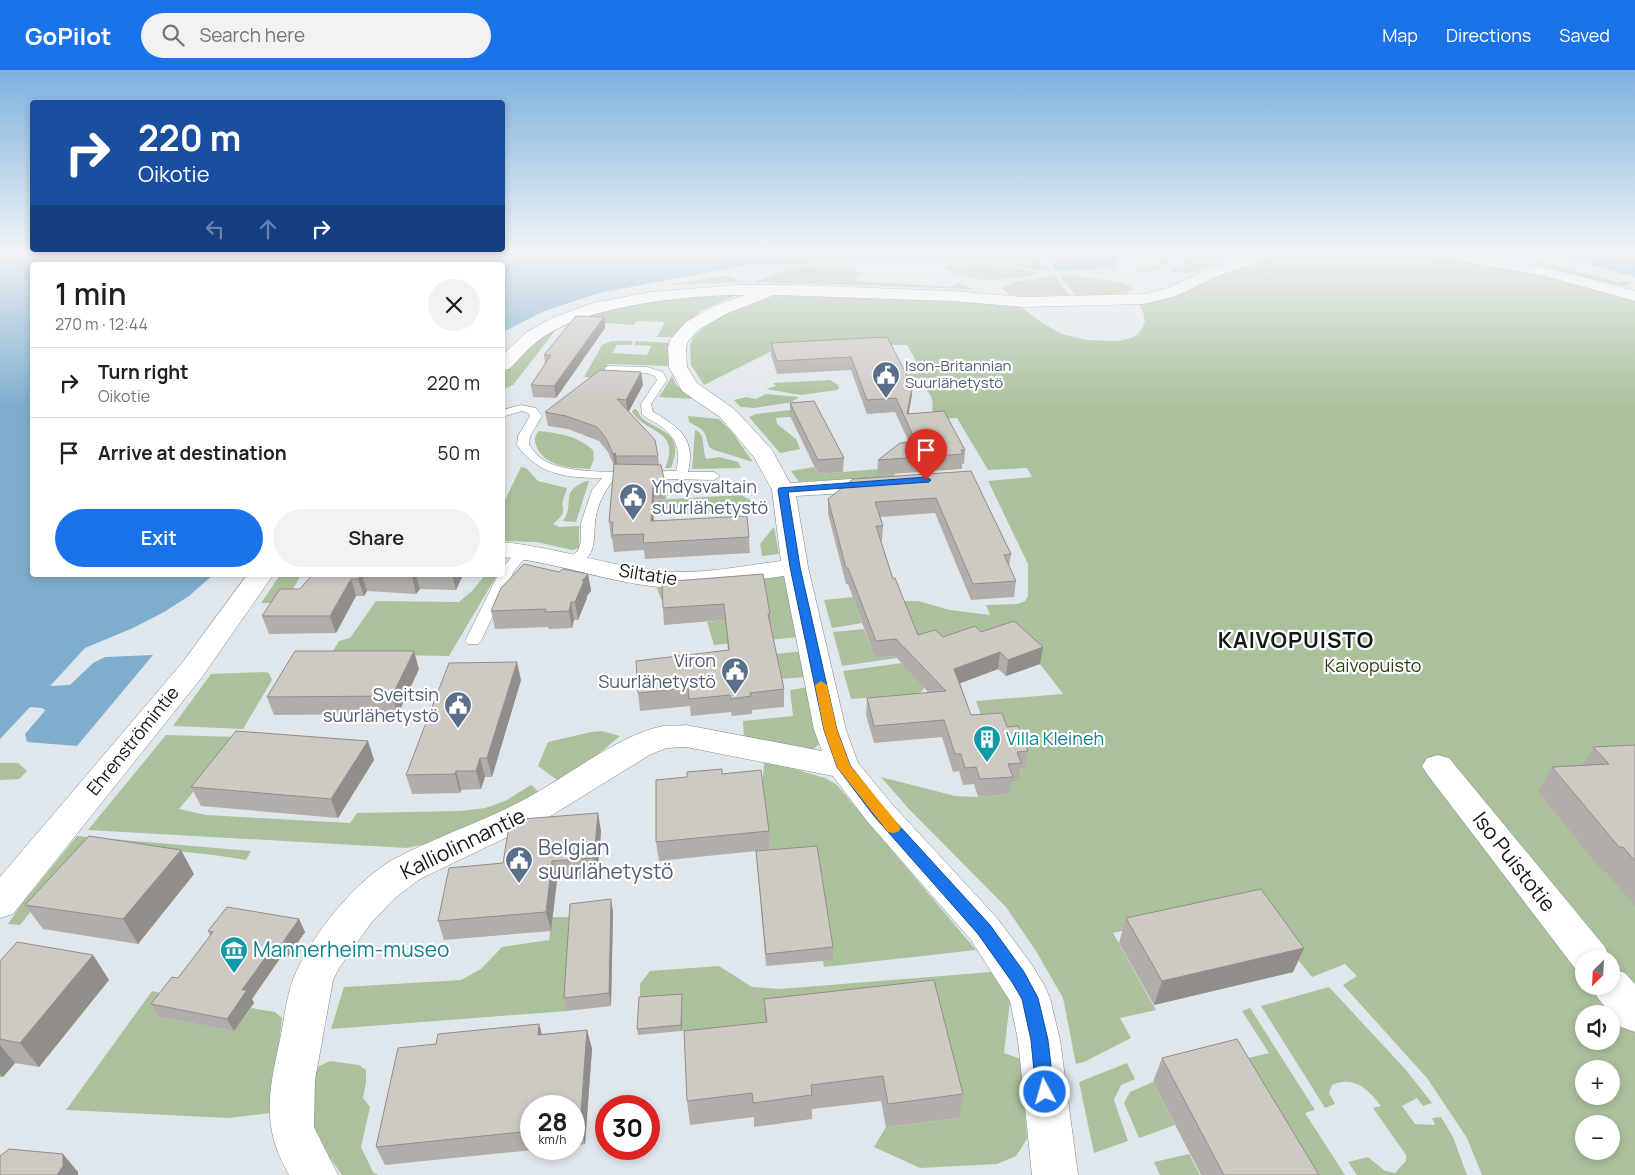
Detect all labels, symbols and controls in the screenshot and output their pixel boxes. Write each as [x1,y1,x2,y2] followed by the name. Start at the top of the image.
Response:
[141,13,491,58] search box
[25,19,111,52] text: GoPilot
[159,21,187,49] icon: search
[199,22,305,48] text: Search here
[1382,23,1418,47] text: Map
[1446,23,1531,47] text: Directions
[1559,23,1610,47] text: Saved
[138,114,241,162] text: 220 m
[55,120,120,185] icon: right
[138,159,210,189] text: Oikotie
[201,215,229,243] icon: left
[254,215,282,243] icon: ahead
[307,215,335,243] icon: right
[55,273,127,314] text: 1 min
[428,279,480,331] button: close
[55,313,148,335] text: 270 m · 12:44
[905,355,1012,393] place label: Ison-Britannian Suurlähetystö
[98,359,188,385] text: Turn right
[871,360,901,399] public building icon: Ison-Britannian Suurlähetystö
[55,369,83,397] icon: right
[427,370,480,396] text: 220 m
[98,385,150,407] text: Oikotie
[905,429,947,480] pin
[912,436,940,464] icon: arrive
[55,439,83,467] icon: arrive
[98,440,287,466] text: Arrive at destination
[438,440,480,466] text: 50 m
[652,474,768,519] place label: Yhdysvaltain suurlähetystö
[618,482,648,521] public building icon: Yhdysvaltain suurlähetystö
[55,509,263,567] button: Exit
[273,509,480,567] button: Share
[617,558,679,590] street label: Siltatie
[1218,625,1374,655] district label: KAIVOPUISTO
[598,648,716,693] place label: Viron Suurlähetystö
[1325,653,1421,677] park label: Kaivopuisto
[720,656,750,695] public building icon: Viron Suurlähetystö
[81,681,184,800] street label: Ehrenströmintie
[323,682,439,727] place label: Sveitsin suurlähetystö
[443,690,473,729] public building icon: Sveitsin suurlähetystö
[972,724,1002,763] building icon: Villa Kleineh
[1006,726,1104,750] place label: Villa Kleineh
[395,801,530,885] street label: Kalliolinnantie
[1467,806,1563,917] street label: Iso Puistotie
[538,833,673,885] place label: Belgian suurlähetystö
[504,845,534,884] public building icon: Belgian suurlähetystö
[219,935,249,974] museum icon: Mannerheim-museo
[253,935,449,963] place label: Mannerheim-museo
[1575,950,1620,995] north arrow
[1575,950,1620,1160] map controls
[1575,1005,1620,1050] button: sound
[1575,1060,1620,1105] button: +
[1018,1065,1070,1117] position arrow
[595,1095,660,1160] speed limit sign: 30
[537,1104,568,1139] text: 28
[1575,1115,1620,1160] button: −
[539,1131,566,1148] text: km/h

